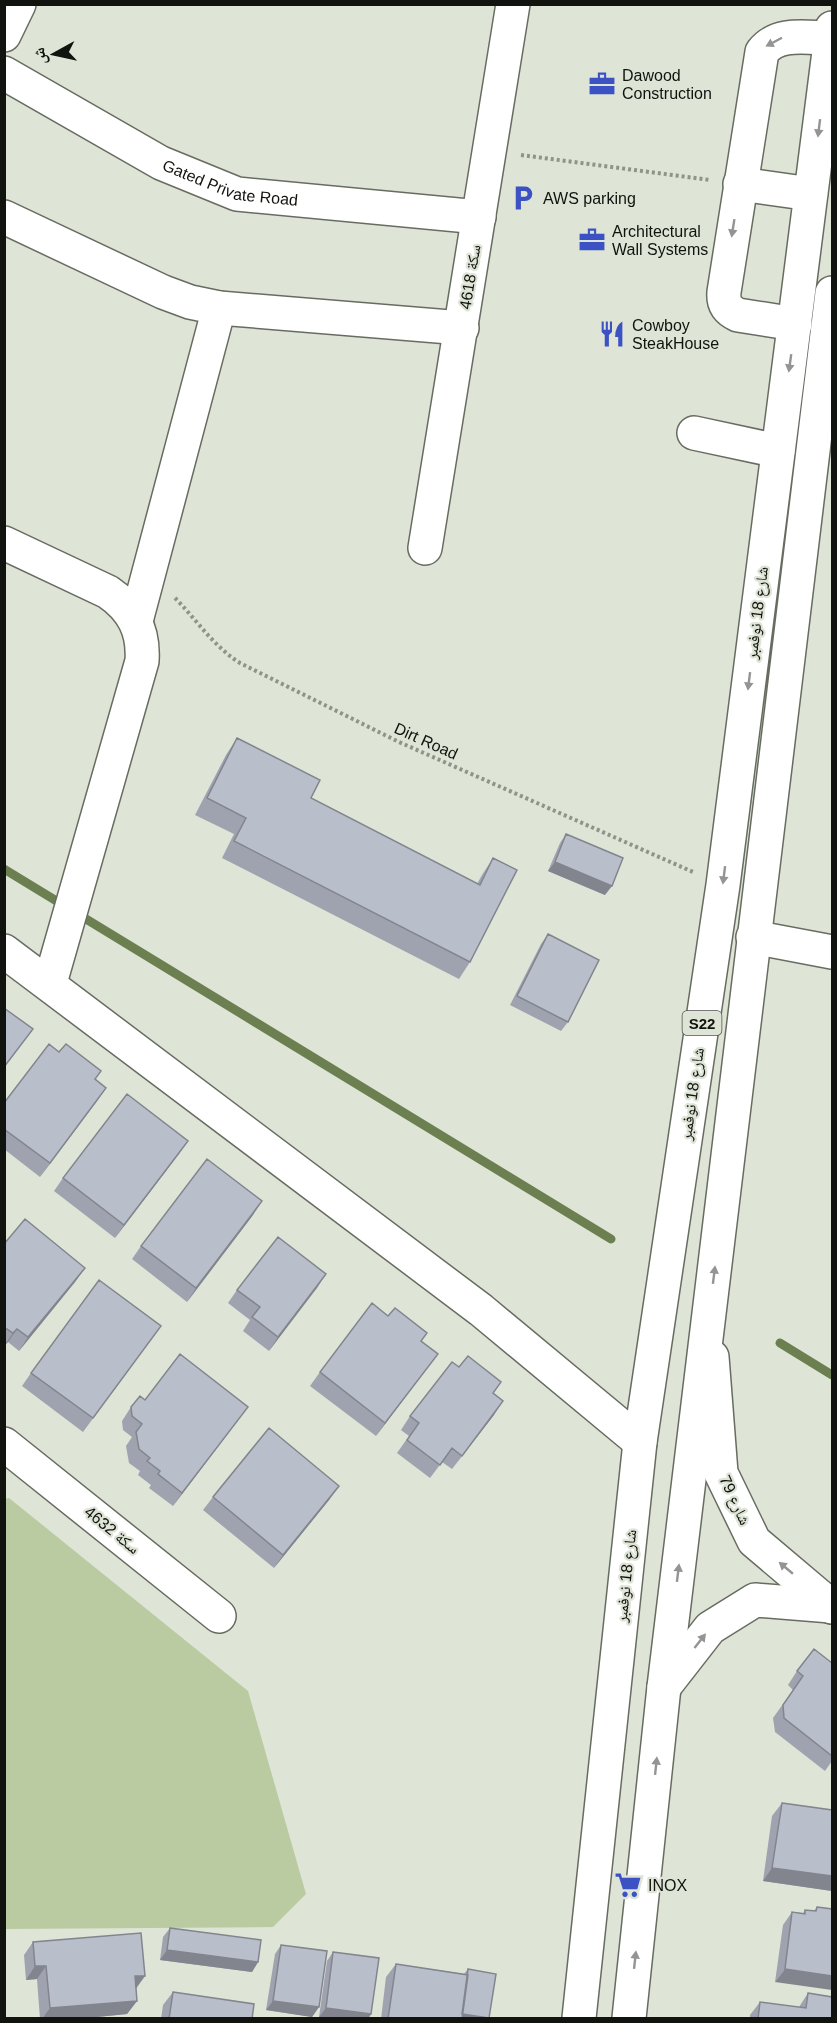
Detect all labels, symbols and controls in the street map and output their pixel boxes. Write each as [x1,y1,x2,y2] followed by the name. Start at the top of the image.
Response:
[24,24,84,84] north arrow
[765,37,783,47] one-way arrow
[30,46,50,66] text: ش
[622,67,712,102] place label: Dawood Construction
[587,69,617,99] office icon: Dawood Construction
[815,118,824,137] one-way arrow
[160,156,299,208] street label: Gated Private Road
[508,183,538,213] parking icon: AWS parking
[543,190,636,207] place label: AWS parking
[729,219,738,238] one-way arrow
[612,223,708,258] place label: Architectural Wall Systems
[577,225,607,255] office icon: Architectural Wall Systems
[457,243,483,311] street label: سكة 4618
[632,317,719,352] place label: Cowboy SteakHouse
[597,319,627,349] restaurant icon: Cowboy SteakHouse
[785,354,794,373] one-way arrow
[743,566,773,662] street label: شارع 18 نوفمبر
[744,672,753,691] one-way arrow
[392,719,460,763] street label: Dirt Road
[719,865,729,884] one-way arrow
[682,1011,722,1035] road number: S22
[677,1047,709,1143] street label: شارع 18 نوفمبر
[710,1265,719,1284] one-way arrow
[714,1473,754,1528] street label: 79 شارع
[81,1503,143,1557] street label: سكة 4632
[613,1529,641,1625] street label: شارع 18 نوفمبر
[779,1562,794,1575] one-way arrow
[673,1563,683,1582] one-way arrow
[694,1633,706,1648] one-way arrow
[651,1757,660,1776] one-way arrow
[613,1870,643,1900] supermarket icon: INOX
[648,1877,687,1894] place label: INOX
[630,1951,640,1970] one-way arrow

